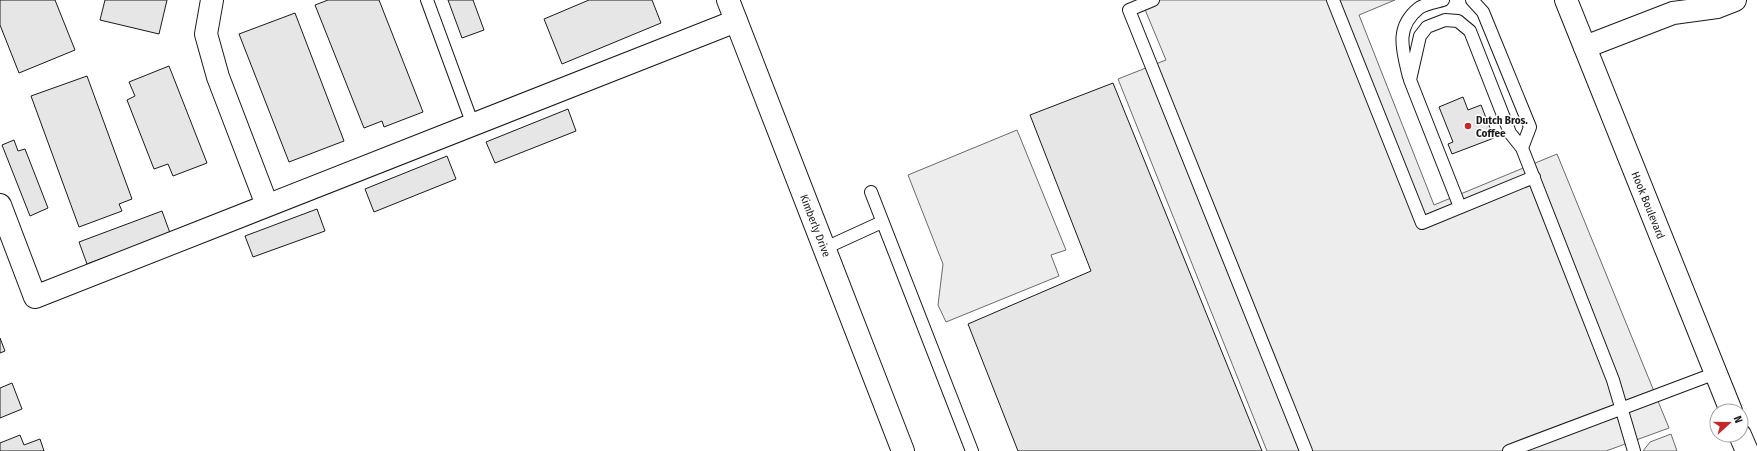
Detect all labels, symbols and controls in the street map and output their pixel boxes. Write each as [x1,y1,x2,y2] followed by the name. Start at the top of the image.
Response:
[1476,114,1528,140] place label: Dutch Bros. Coffee
[1463,121,1473,131] marker: Dutch Bros. Coffee
[1629,170,1667,241] street label: Hook Boulevard
[797,193,833,259] street label: Kimberly Drive
[1709,403,1749,443] north arrow
[1731,414,1745,425] text: N

